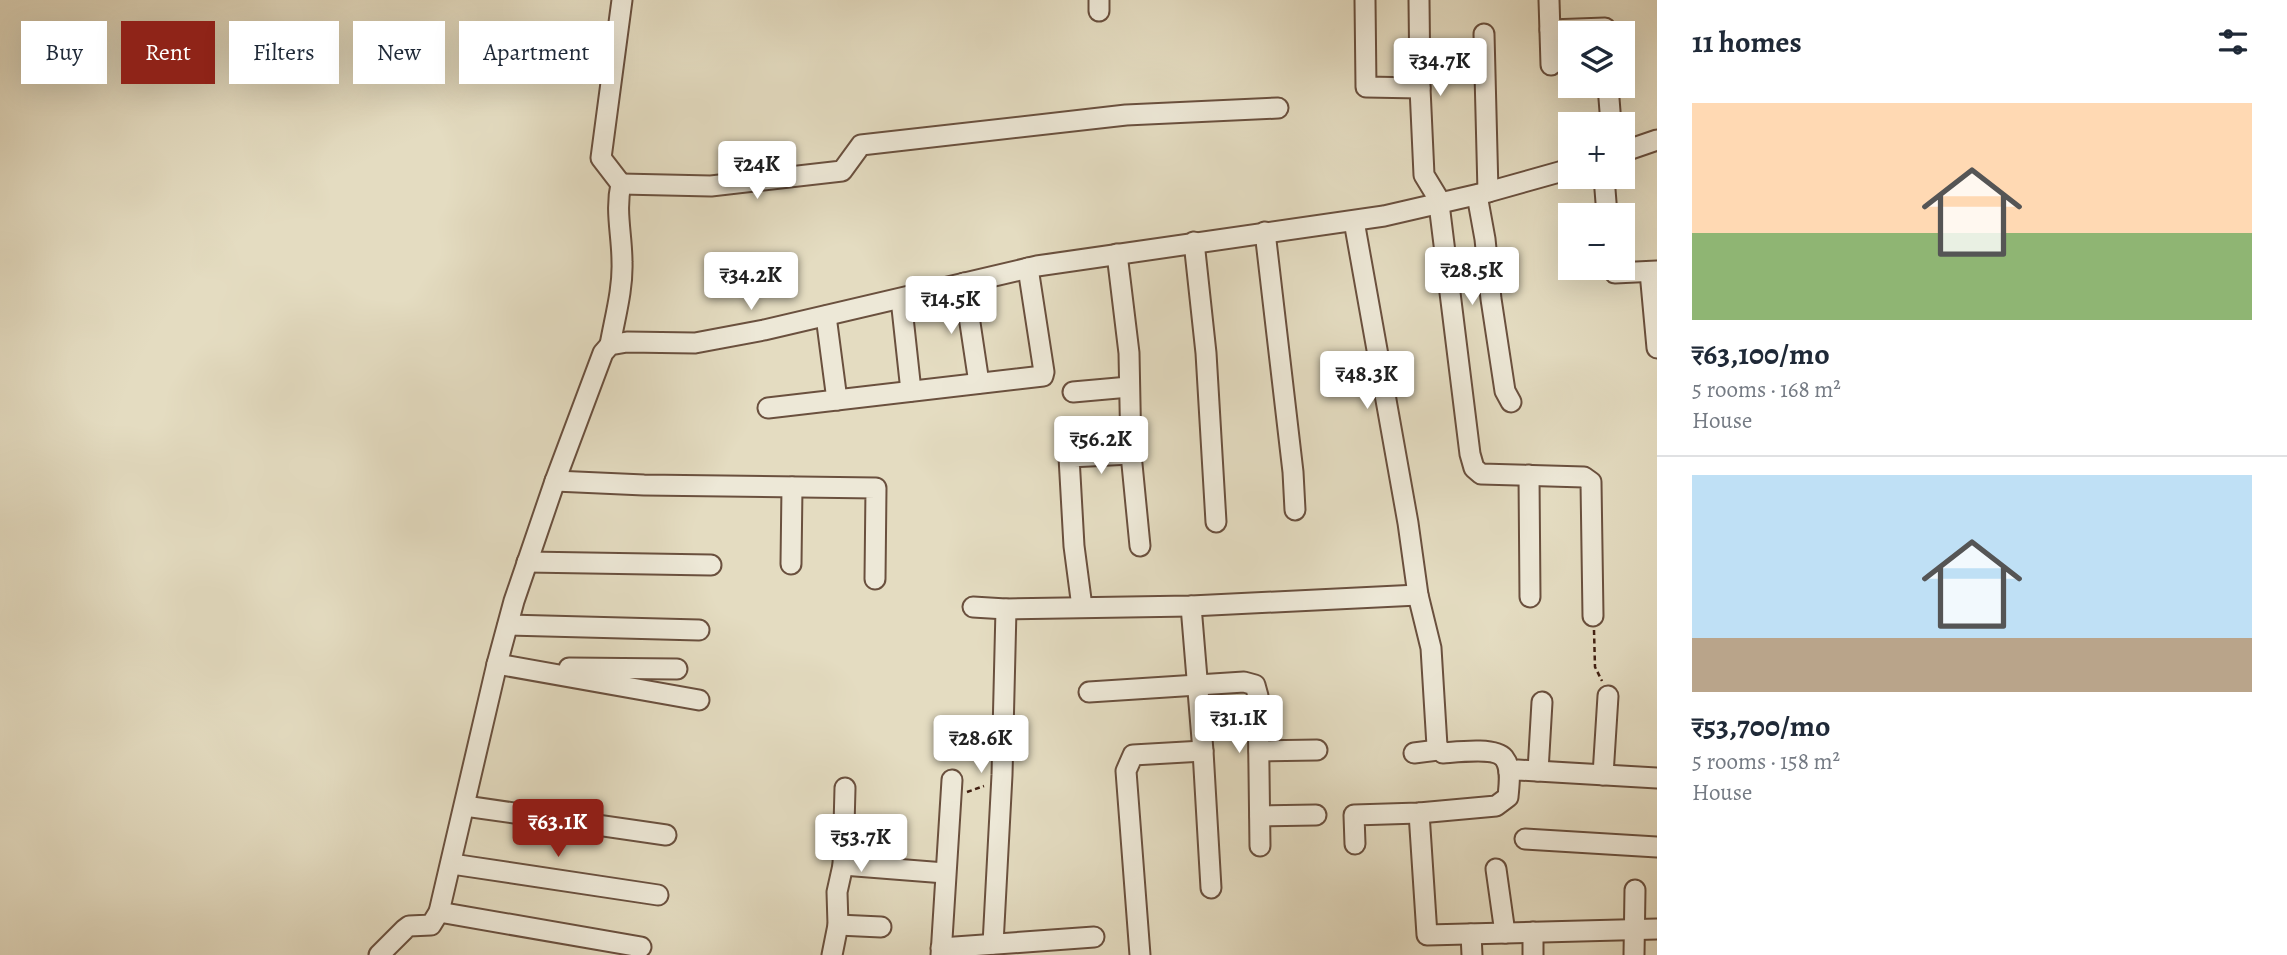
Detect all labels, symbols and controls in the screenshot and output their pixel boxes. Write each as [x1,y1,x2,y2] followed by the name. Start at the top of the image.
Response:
[21,21,107,84] chip: Buy
[121,21,215,84] chip: Rent
[229,21,339,84] chip: Filters
[353,21,445,84] chip: New
[459,21,614,84] chip: Apartment
[1558,21,1635,280] map controls
[1558,21,1635,98] button: layers
[1692,22,1802,62] text: 11 homes
[2214,23,2252,61] icon: filters
[1383,38,1497,98] pin: ₹34.7K
[1410,45,1470,76] text: ₹34.7K
[1558,112,1635,189] button: +
[716,142,798,201] pin: ₹24K
[734,148,780,179] text: ₹24K
[1909,149,2035,275] icon: home
[1558,203,1635,280] button: −
[1415,247,1529,307] pin: ₹28.5K
[694,252,808,312] pin: ₹34.2K
[1441,254,1503,285] text: ₹28.5K
[720,259,782,290] text: ₹34.2K
[894,276,1008,336] pin: ₹14.5K
[922,283,980,314] text: ₹14.5K
[1692,334,1830,374] text: ₹63,100/mo
[1310,352,1424,411] pin: ₹48.3K
[1336,358,1398,389] text: ₹48.3K
[1692,374,1841,405] text: 5 rooms · 168 m²
[1692,405,1752,436] text: House
[1044,416,1158,476] pin: ₹56.2K
[1070,423,1132,454] text: ₹56.2K
[1909,521,2035,647] icon: home
[1182,696,1296,755] pin: ₹31.1K
[1211,702,1267,733] text: ₹31.1K
[1692,706,1830,746] text: ₹53,700/mo
[924,716,1038,775] pin: ₹28.6K
[950,722,1012,753] text: ₹28.6K
[1692,746,1840,777] text: 5 rooms · 158 m²
[1692,777,1752,808] text: House
[501,800,615,859] pin: ₹63.1K
[529,806,587,837] text: ₹63.1K
[804,814,918,874] pin: ₹53.7K
[831,821,891,852] text: ₹53.7K

